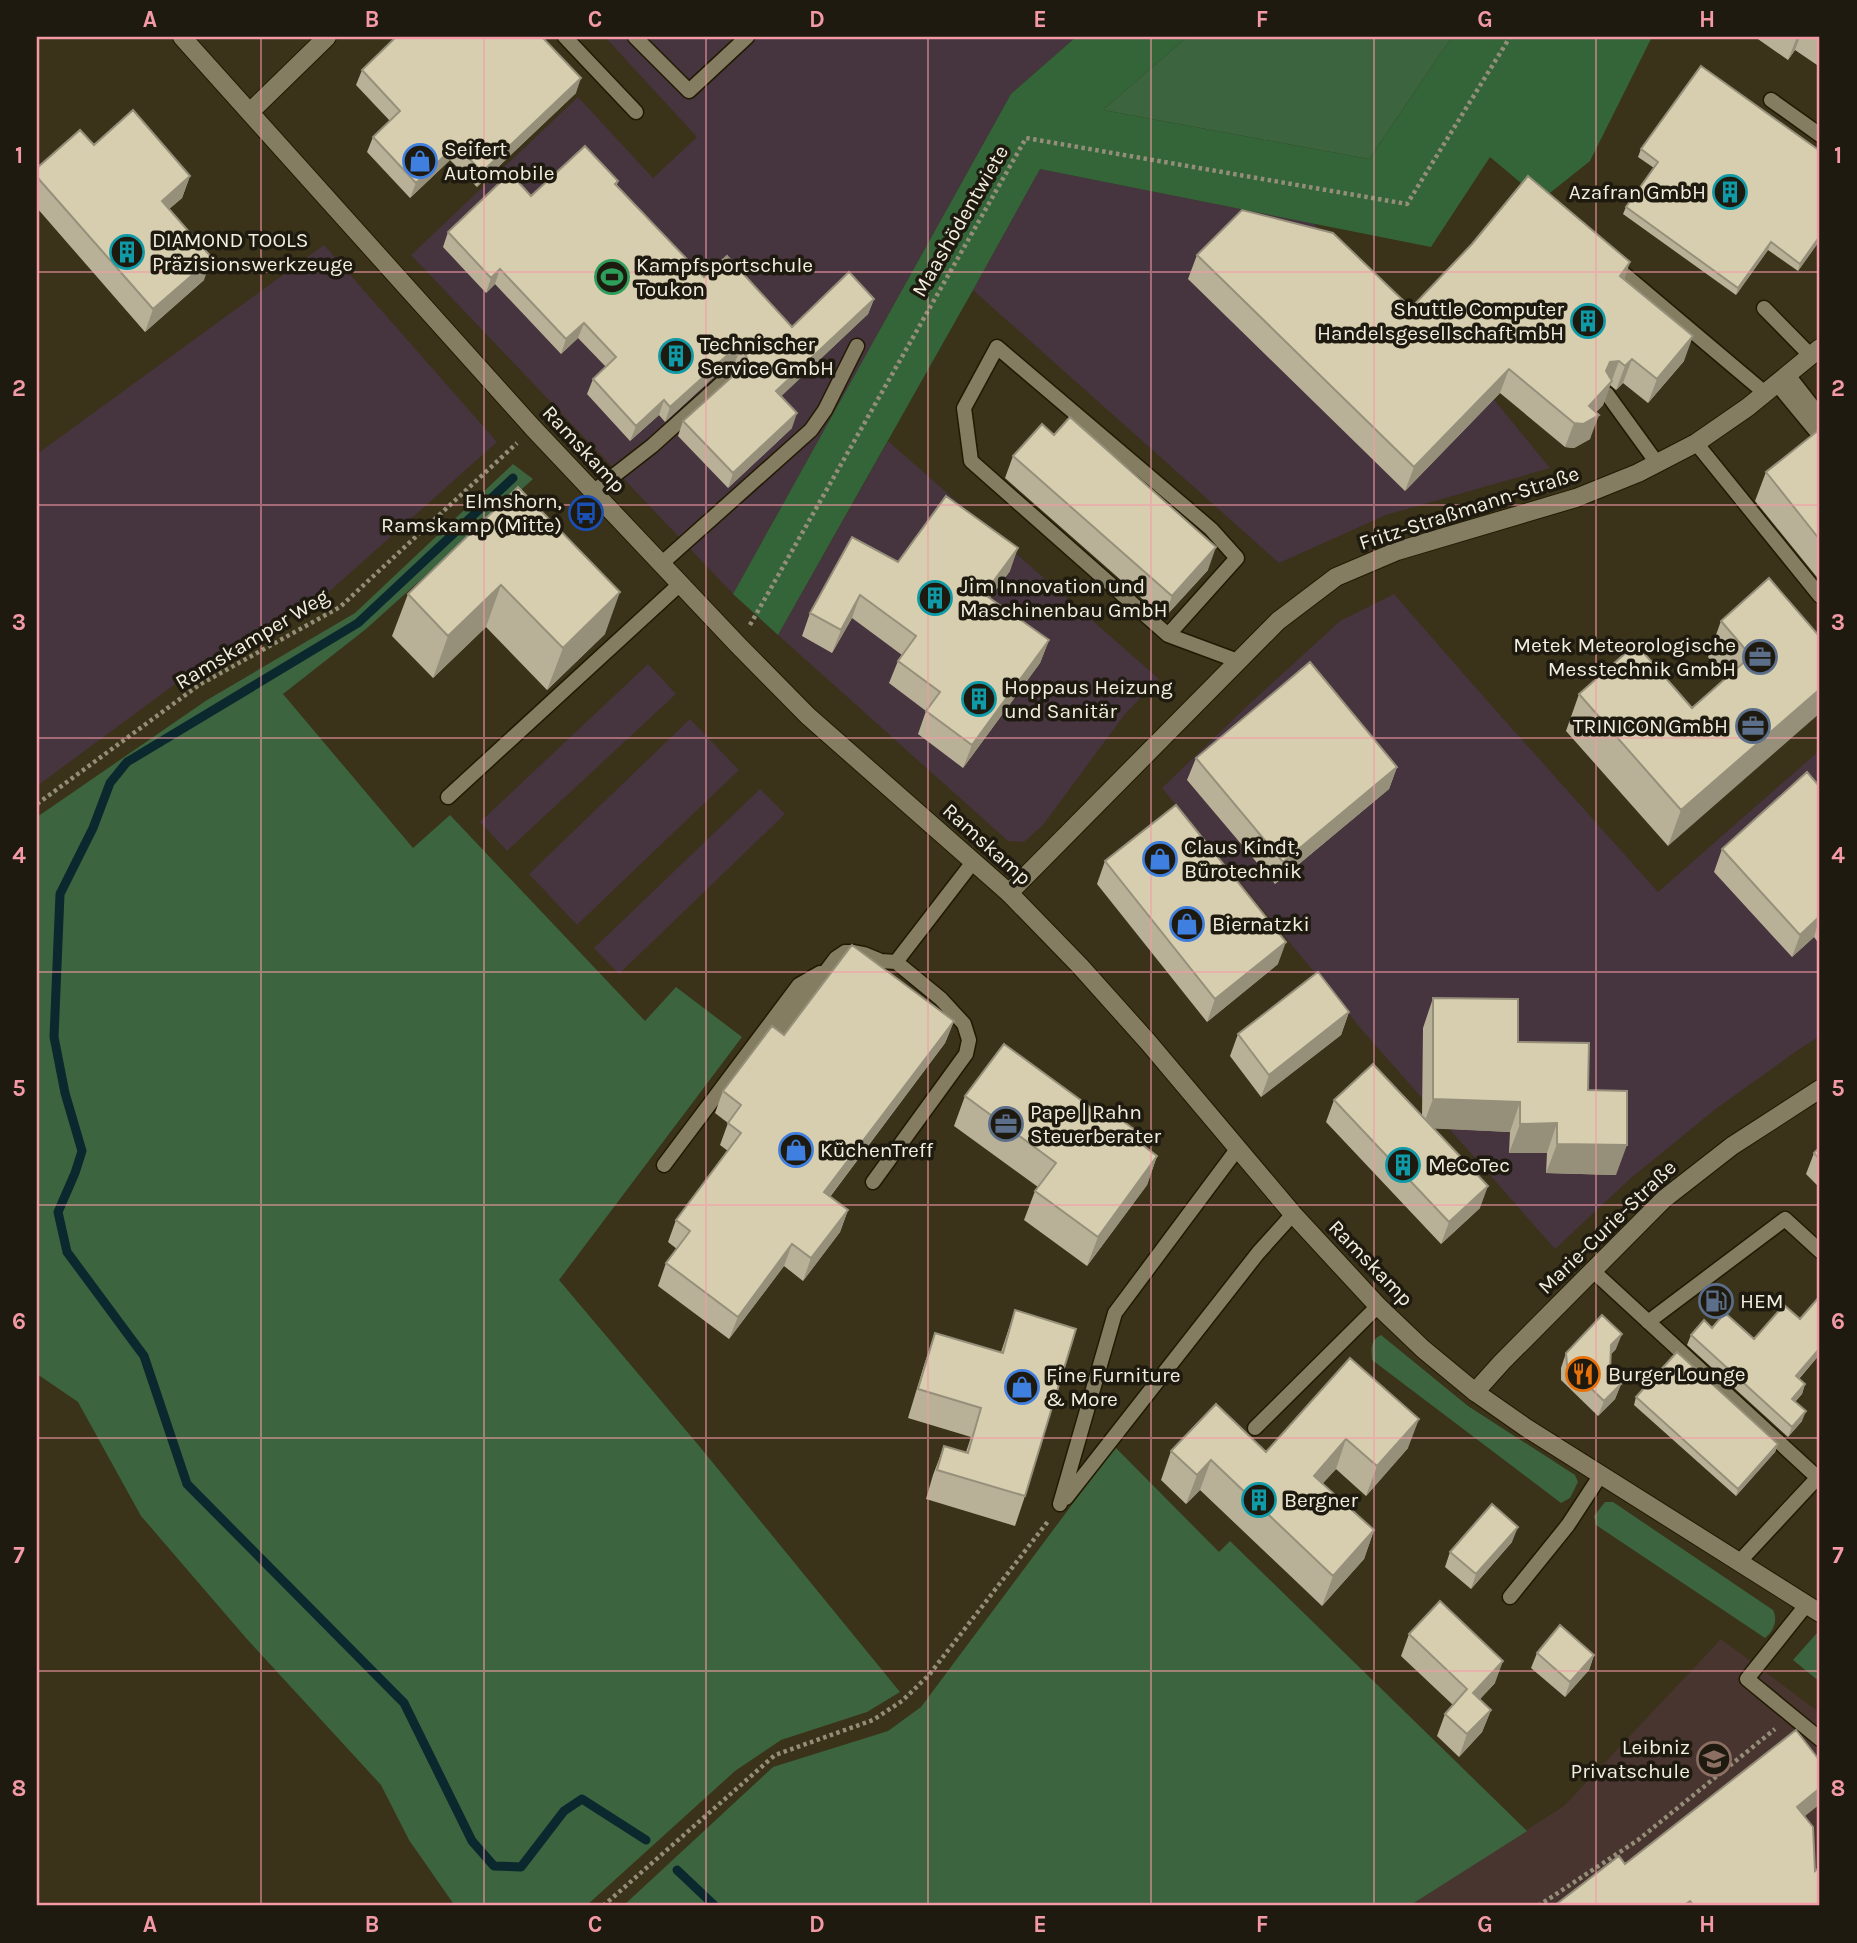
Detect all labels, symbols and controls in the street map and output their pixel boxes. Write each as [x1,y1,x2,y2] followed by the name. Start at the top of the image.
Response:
[143,6,157,33] text: A
[365,6,379,33] text: B
[588,6,602,33] text: C
[809,6,825,33] text: D
[1033,6,1047,33] text: E
[1256,6,1268,33] text: F
[1477,6,1493,33] text: G
[1699,6,1715,33] text: H
[444,137,555,185] place label: Seifert Automobile
[907,141,1013,301] street label: Maashödentwiete
[15,142,23,169] text: 1
[401,142,439,180] shop icon: Seifert Automobile
[1834,142,1842,169] text: 1
[1711,173,1749,211] building icon: Azafran GmbH
[1569,180,1706,204] place label: Azafran GmbH
[152,228,353,276] place label: DIAMOND TOOLS Präzisionswerkzeuge
[108,233,146,271] building icon: DIAMOND TOOLS Präzisionswerkzeuge
[636,253,813,301] place label: Kampfsportschule Toukon
[593,258,631,296] sports icon: Kampfsportschule Toukon
[1317,297,1564,345] place label: Shuttle Computer Handelsgesellschaft mbH
[1569,302,1607,340] building icon: Shuttle Computer Handelsgesellschaft mbH
[700,332,834,380] place label: Technischer Service GmbH
[657,337,695,375] building icon: Technischer Service GmbH
[12,375,26,402] text: 2
[1831,375,1845,402] text: 2
[538,400,630,498] street label: Ramskamp
[1356,461,1582,555] street label: Fritz-Straßmann-Straße
[381,489,562,537] place label: Elmshorn, Ramskamp (Mitte)
[567,494,605,532] bus stop icon: Elmshorn, Ramskamp (Mitte)
[960,574,1168,622] place label: Jim Innovation und Maschinenbau GmbH
[916,579,954,617] building icon: Jim Innovation und Maschinenbau GmbH
[171,584,333,694] street label: Ramskamper Weg
[12,609,26,636] text: 3
[1831,609,1845,636] text: 3
[1513,633,1736,681] place label: Metek Meteorologische Messtechnik GmbH
[1741,638,1779,676] office icon: Metek Meteorologische Messtechnik GmbH
[1004,675,1173,723] place label: Hoppaus Heizung und Sanitär
[960,680,998,718] building icon: Hoppaus Heizung und Sanitär
[1734,707,1772,745] office icon: TRINICON GmbH
[1573,714,1728,738] place label: TRINICON GmbH
[938,798,1036,890] street label: Ramskamp
[1184,835,1302,883] place label: Claus Kindt, Bürotechnik
[1141,840,1179,878] shop icon: Claus Kindt, Bürotechnik
[12,842,26,869] text: 4
[1831,842,1845,869] text: 4
[1168,905,1206,943] shop icon: Biernatzki
[1212,912,1310,936] place label: Biernatzki
[12,1075,26,1102] text: 5
[1831,1075,1845,1102] text: 5
[1030,1100,1162,1148] place label: Pape | Rahn Steuerberater
[987,1105,1025,1143] office icon: Pape | Rahn Steuerberater
[777,1131,815,1169] shop icon: KüchenTreff
[820,1138,934,1162] place label: KüchenTreff
[1384,1146,1422,1184] building icon: MeCoTec
[1428,1153,1510,1177] place label: MeCoTec
[1533,1155,1681,1299] street label: Marie-Curie-Straße
[1324,1215,1418,1311] street label: Ramskamp
[1697,1282,1735,1320] fuel station icon: HEM
[1740,1289,1784,1313] place label: HEM
[12,1308,26,1335] text: 6
[1831,1308,1845,1335] text: 6
[1564,1355,1602,1393] restaurant icon: Burger Lounge
[1608,1362,1746,1386] place label: Burger Lounge
[1046,1363,1180,1411] place label: Fine Furniture & More
[1003,1368,1041,1406] shop icon: Fine Furniture & More
[1240,1481,1278,1519] building icon: Bergner
[1284,1488,1358,1512] place label: Bergner
[13,1542,25,1569] text: 7
[1832,1542,1844,1569] text: 7
[1571,1735,1690,1783] place label: Leibniz Privatschule
[1695,1740,1733,1778] school or university icon: Leibniz Privatschule
[12,1775,26,1802] text: 8
[1831,1775,1845,1802] text: 8
[143,1911,157,1938] text: A
[365,1911,379,1938] text: B
[588,1911,602,1938] text: C
[809,1911,825,1938] text: D
[1033,1911,1047,1938] text: E
[1256,1911,1268,1938] text: F
[1477,1911,1493,1938] text: G
[1699,1911,1715,1938] text: H

